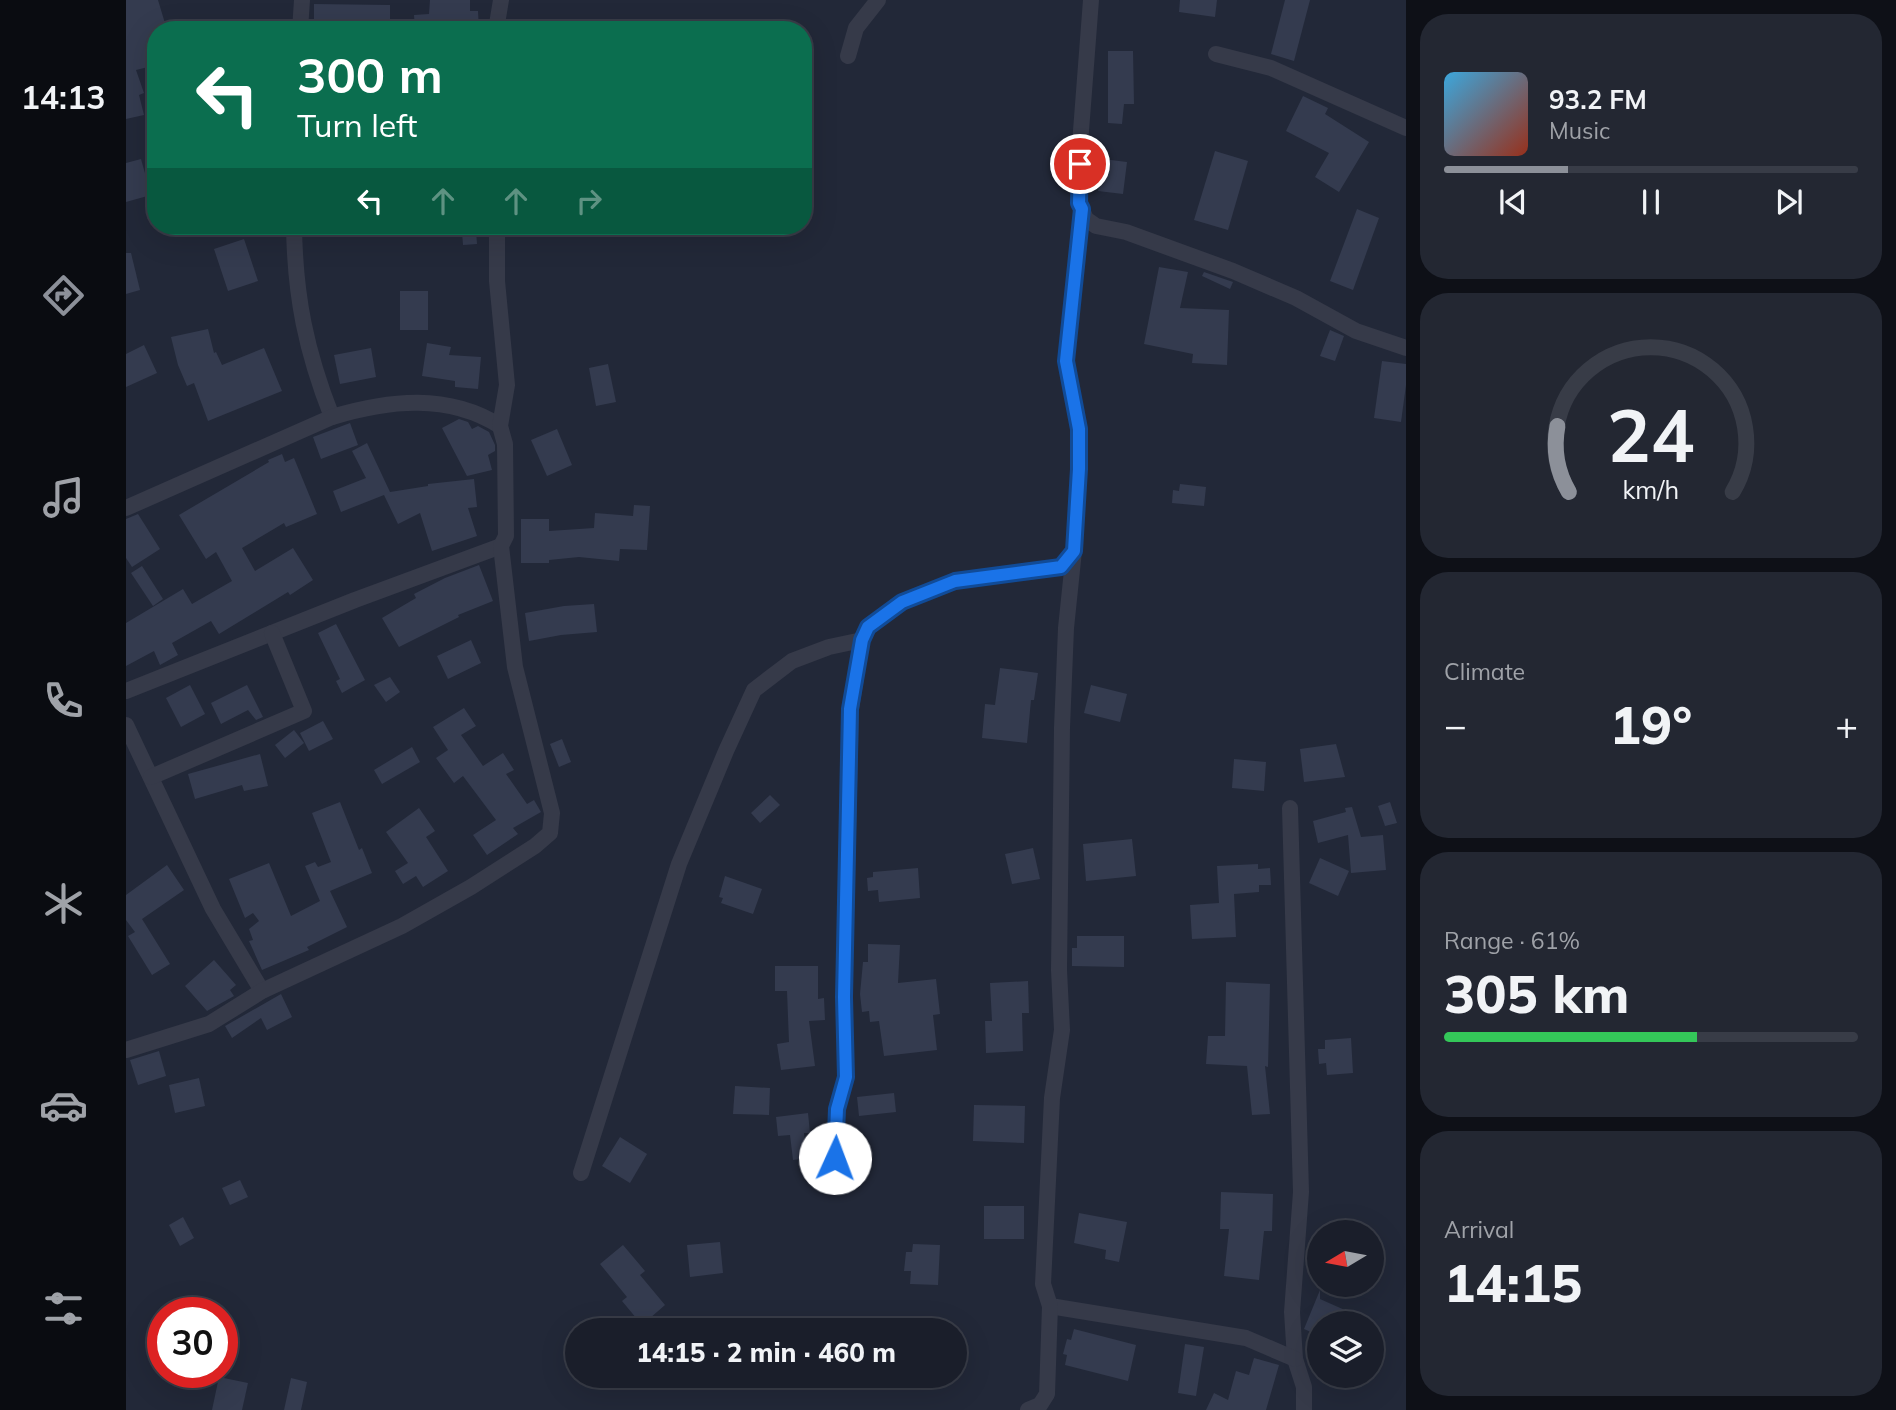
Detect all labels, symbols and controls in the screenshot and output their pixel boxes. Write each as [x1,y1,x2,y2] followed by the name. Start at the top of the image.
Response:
[297,44,443,105] text: 300 m
[182,49,273,140] icon: left
[21,77,105,117] text: 14:13
[1549,83,1647,116] text: 93.2 FM
[297,105,417,145] text: Turn left
[1549,116,1610,145] text: Music
[1050,134,1110,194] pin
[1061,145,1099,183] icon: arrive
[351,182,389,220] icon: left
[424,182,462,220] icon: ahead
[497,182,535,220] icon: ahead
[570,182,608,220] icon: right
[1494,183,1532,221] icon: previous
[1632,183,1670,221] icon: pause
[1770,183,1808,221] icon: next
[39,271,88,320] icon: directions
[1607,389,1695,480] text: 24
[39,473,88,522] icon: music
[1623,474,1679,505] text: km/h
[1444,657,1525,686] text: Climate
[39,676,88,725] icon: phone
[1610,692,1692,757] text: 19°
[1444,701,1467,749] text: −
[1835,701,1858,749] text: +
[39,879,88,928] icon: climate
[1444,926,1580,955] text: Range · 61%
[1444,961,1629,1026] text: 305 km
[39,1081,88,1130] icon: car
[798,1121,872,1195] position arrow
[1444,1215,1514,1244] text: Arrival
[1307,1220,1384,1297] north arrow
[1307,1220,1384,1388] map controls
[1444,1250,1582,1315] text: 14:15
[39,1284,88,1333] icon: filters
[147,1297,238,1388] speed limit sign: 30
[1307,1311,1384,1388] button: layers
[636,1336,896,1369] text: 14:15 · 2 min · 460 m

